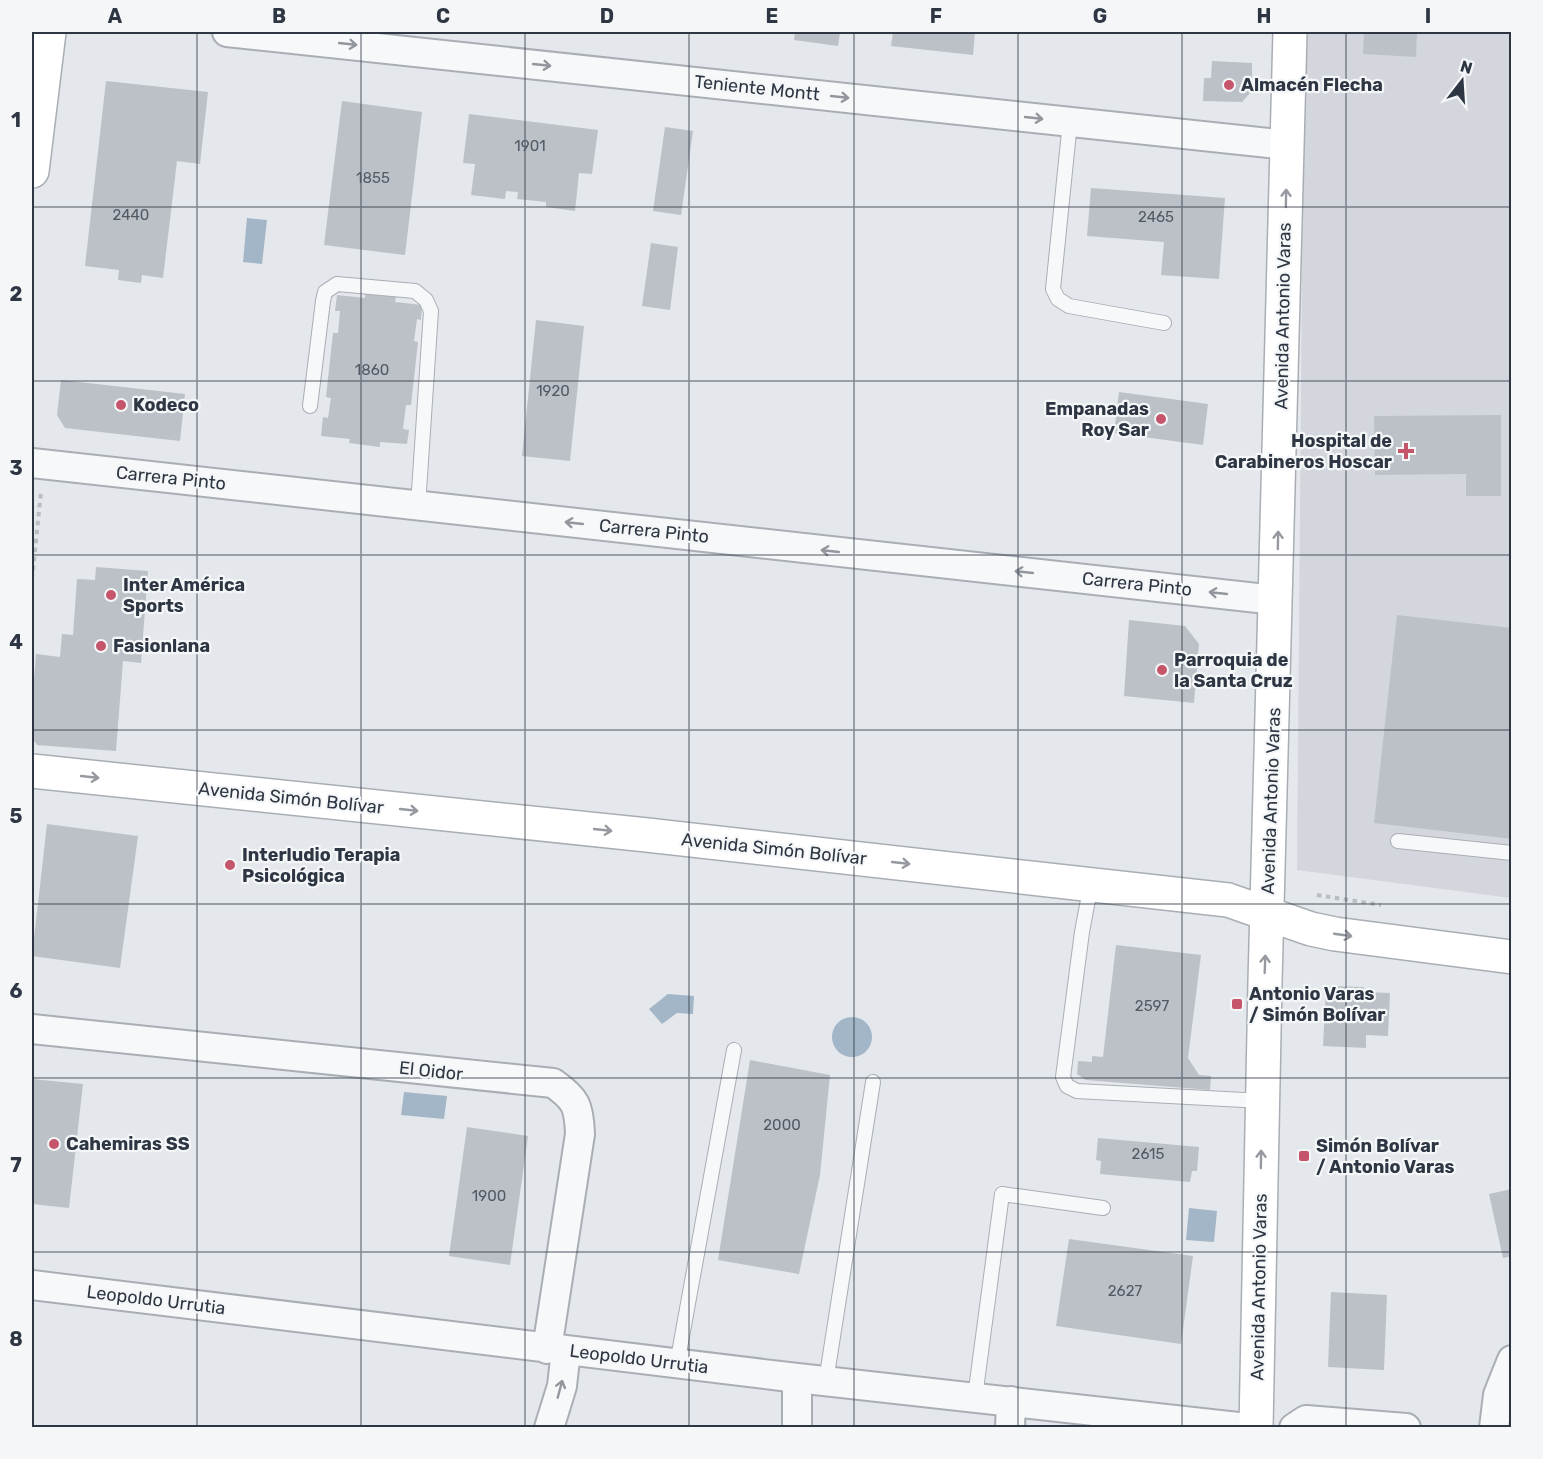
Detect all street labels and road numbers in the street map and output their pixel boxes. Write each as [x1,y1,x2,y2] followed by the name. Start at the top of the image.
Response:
[693,70,821,106] street label: Teniente Montt
[1270,222,1296,410] street label: Avenida Antonio Varas
[115,461,227,495] street label: Carrera Pinto
[598,514,710,548] street label: Carrera Pinto
[1081,567,1193,601] street label: Carrera Pinto
[1257,707,1285,895] street label: Avenida Antonio Varas
[197,777,385,819] street label: Avenida Simón Bolívar
[680,828,868,870] street label: Avenida Simón Bolívar
[398,1057,464,1085] street label: El Oidor
[1246,1193,1272,1381] street label: Avenida Antonio Varas
[85,1281,227,1319] street label: Leopoldo Urrutia
[568,1340,710,1378] street label: Leopoldo Urrutia

